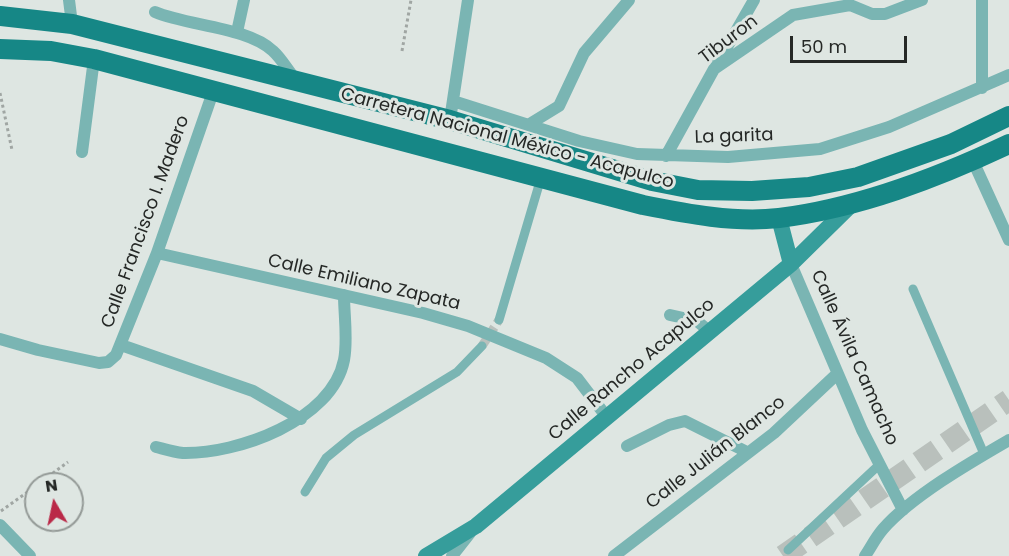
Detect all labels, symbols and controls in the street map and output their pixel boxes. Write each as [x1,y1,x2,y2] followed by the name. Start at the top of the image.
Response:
[696,11,762,69] street label: Tiburon
[793,24,910,62] scale bar
[801,34,847,59] text: 50 m
[338,84,676,194] street label: Carretera Nacional México - Acapulco
[97,113,195,331] street label: Calle Francisco I. Madero
[694,125,774,149] street label: La garita
[266,250,462,316] street label: Calle Emiliano Zapata
[806,267,902,449] street label: Calle Ávila Camacho
[545,294,719,446] street label: Calle Rancho Acapulco
[642,392,790,514] street label: Calle Julián Blanco
[24,472,84,532] north arrow
[44,473,59,498] text: N

